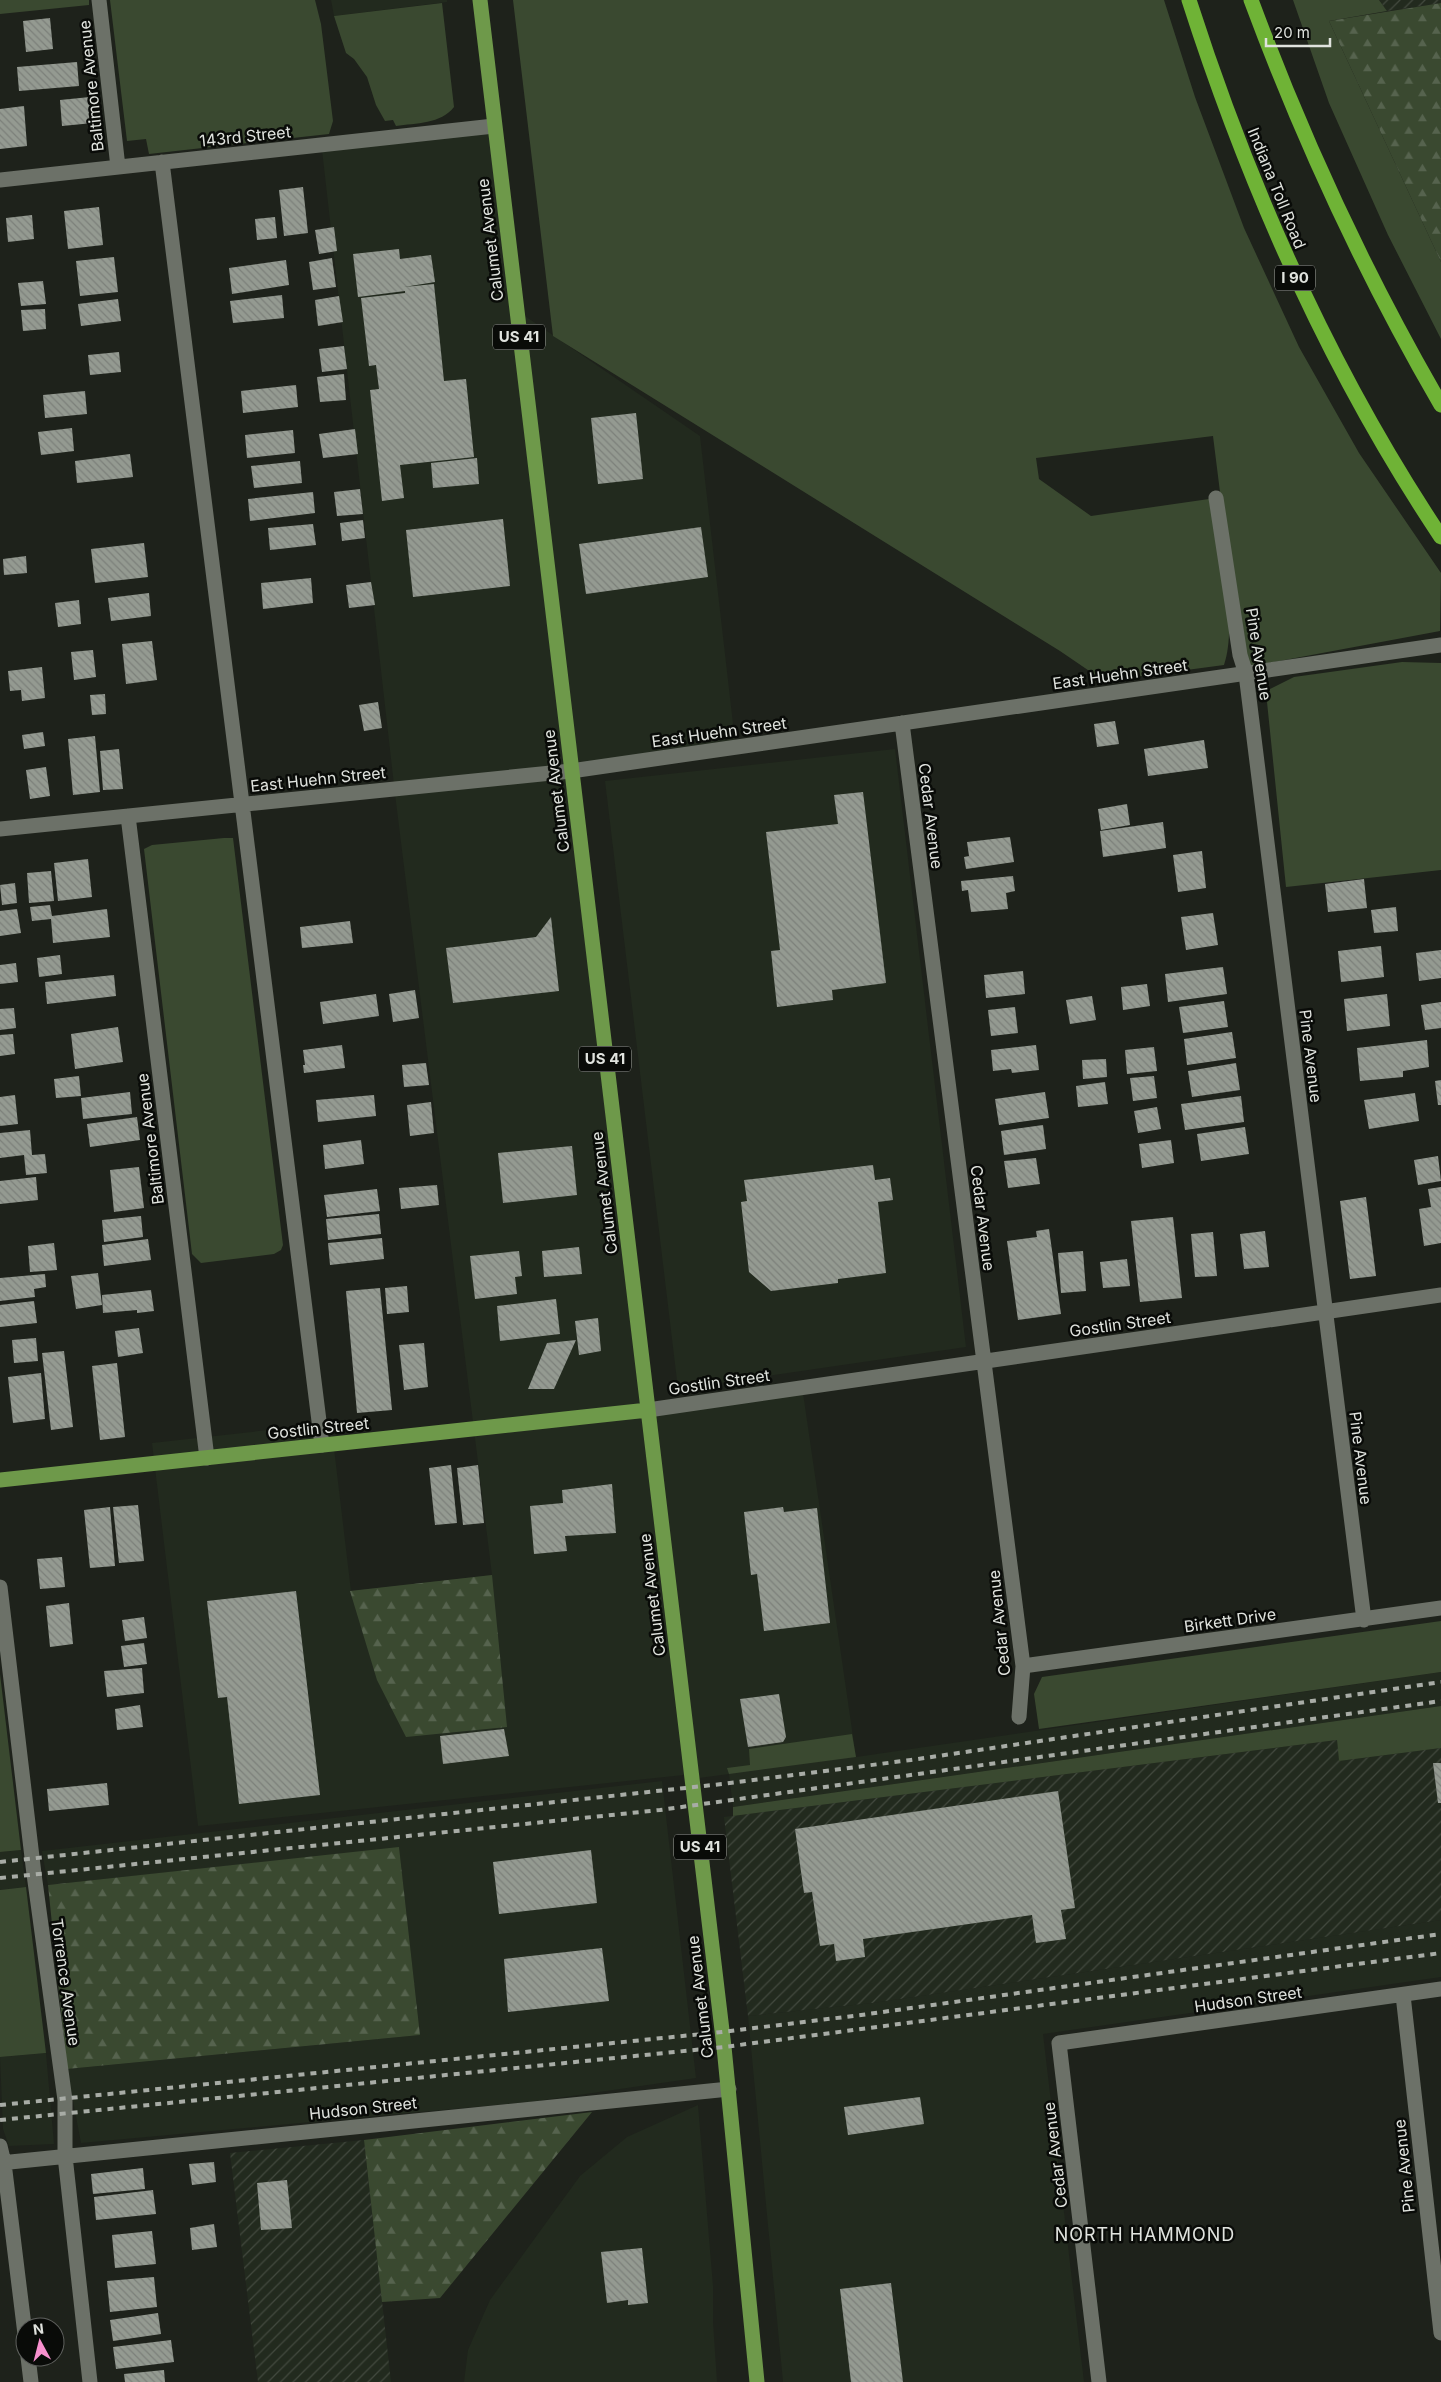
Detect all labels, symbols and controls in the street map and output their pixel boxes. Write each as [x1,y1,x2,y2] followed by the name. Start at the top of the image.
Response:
[1266,15,1330,47] scale bar
[74,19,108,153] street label: Baltimore Avenue
[1274,23,1310,42] text: 20 m
[198,121,292,151] street label: 143rd Street
[1244,125,1310,251] street label: Indiana Toll Road
[473,178,507,302] street label: Calumet Avenue
[1275,266,1315,290] road number: I 90
[493,324,545,350] road number: US 41
[1242,606,1276,702] street label: Pine Avenue
[1051,655,1189,693] street label: East Huehn Street
[650,713,788,751] street label: East Huehn Street
[539,729,573,853] street label: Calumet Avenue
[249,762,387,796] street label: East Huehn Street
[915,762,947,870] street label: Cedar Avenue
[1295,1008,1327,1104] street label: Pine Avenue
[579,1046,631,1072] road number: US 41
[132,1072,168,1206] street label: Baltimore Avenue
[587,1131,621,1255] street label: Calumet Avenue
[967,1164,999,1272] street label: Cedar Avenue
[1068,1307,1172,1341] street label: Gostlin Street
[667,1365,771,1399] street label: Gostlin Street
[1345,1410,1377,1506] street label: Pine Avenue
[266,1413,370,1443] street label: Gostlin Street
[635,1533,669,1657] street label: Calumet Avenue
[983,1569,1015,1677] street label: Cedar Avenue
[1183,1604,1277,1636] street label: Birkett Drive
[674,1834,726,1860] road number: US 41
[47,1917,85,2047] street label: Torrence Avenue
[683,1935,717,2059] street label: Calumet Avenue
[1193,1982,1303,2016] street label: Hudson Street
[308,2092,418,2124] street label: Hudson Street
[1039,2101,1071,2209] street label: Cedar Avenue
[1389,2118,1419,2214] street label: Pine Avenue
[1055,2224,1235,2245] district label: NORTH HAMMOND
[15,2317,65,2367] north arrow
[32,2320,45,2338] text: N

